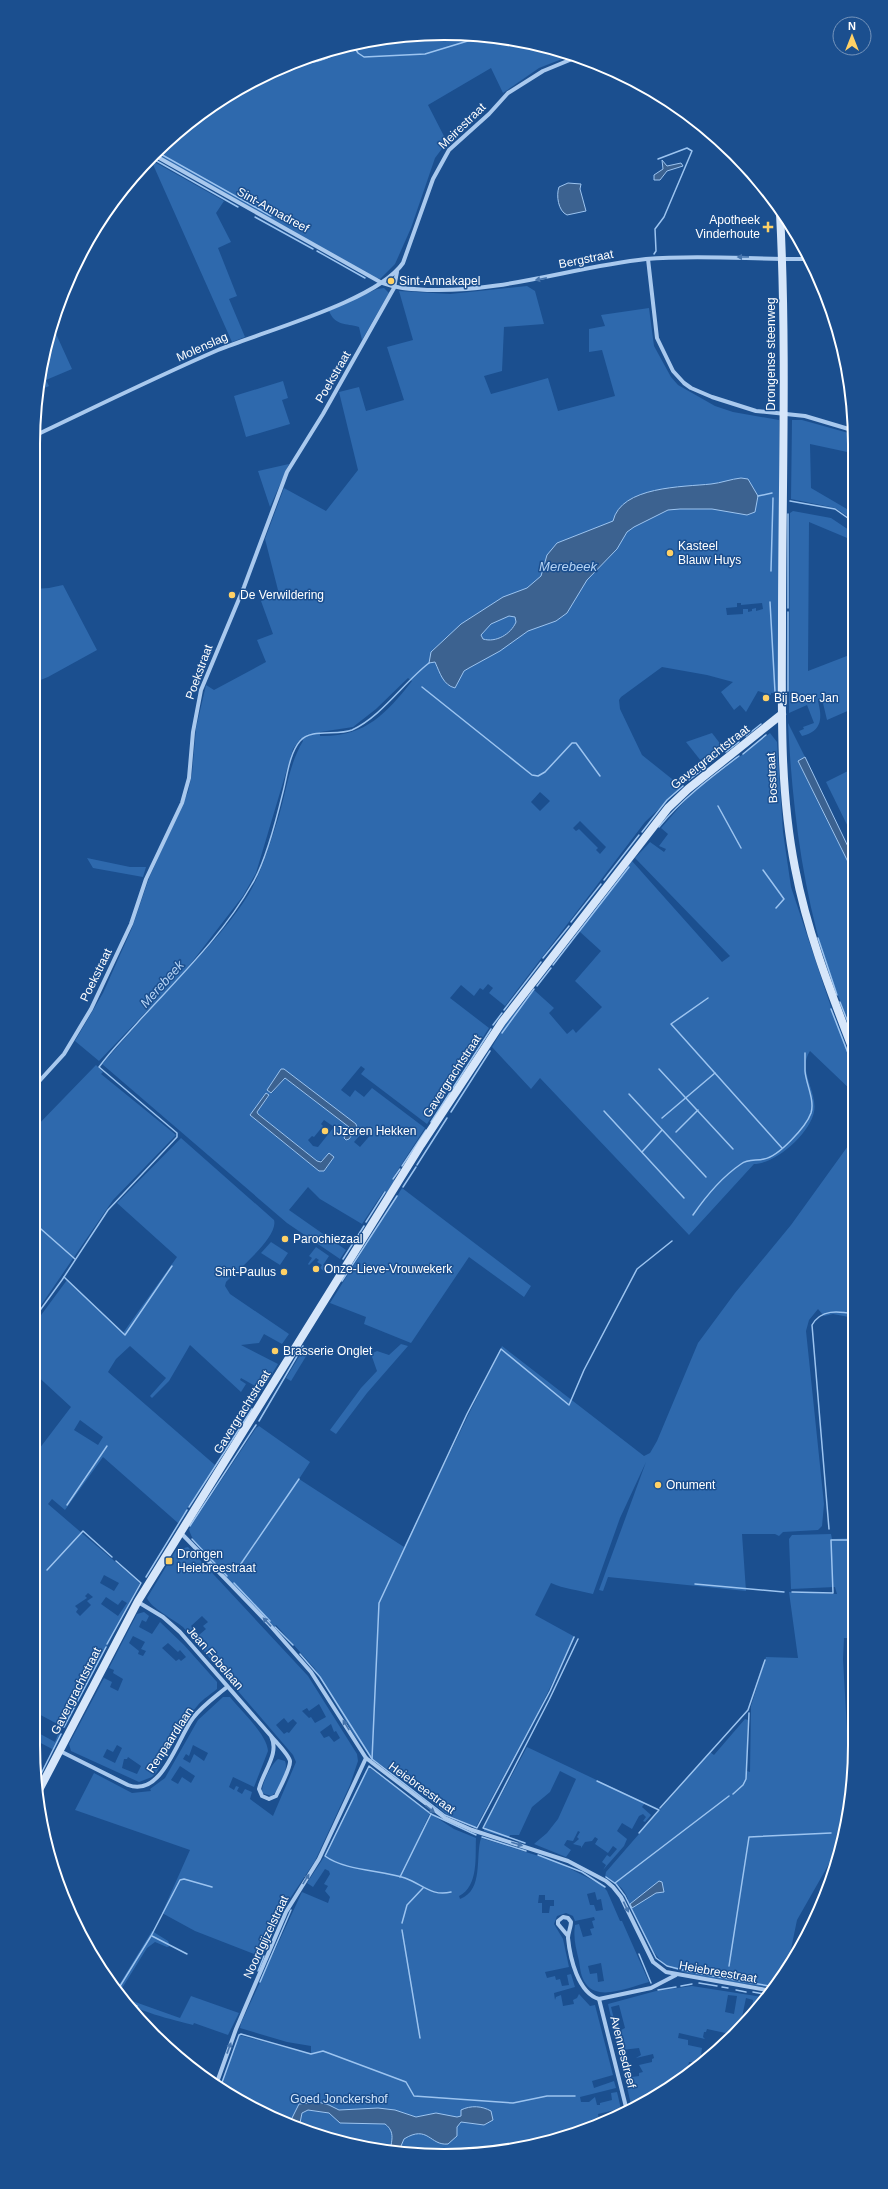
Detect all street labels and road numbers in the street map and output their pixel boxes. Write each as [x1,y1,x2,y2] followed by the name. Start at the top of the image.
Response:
[436,100,489,152] street label: Meirestraat
[235,184,312,236] street label: Sint-Annadreef
[557,247,615,271] street label: Bergstraat
[764,297,778,411] street label: Drongense steenweg
[174,329,230,365] street label: Molenslag
[313,348,354,405] street label: Poekstraat
[183,642,216,701] street label: Poekstraat
[668,722,753,792] street label: Gavergrachtstraat
[764,752,780,804] street label: Bosstraat
[77,946,115,1004] street label: Poekstraat
[420,1031,484,1120] street label: Gavergrachtstraat
[211,1367,274,1456] street label: Gavergrachtstraat
[184,1623,246,1693] street label: Jean Fobelaan
[48,1644,104,1737] street label: Gavergrachtstraat
[144,1705,196,1775] street label: Renpaardlaan
[386,1759,458,1817] street label: Heiebreestraat
[241,1893,292,1981] street label: Noordgijzelstraat
[678,1958,759,1986] street label: Heiebreestraat
[607,2014,639,2090] street label: Avennesdreef

